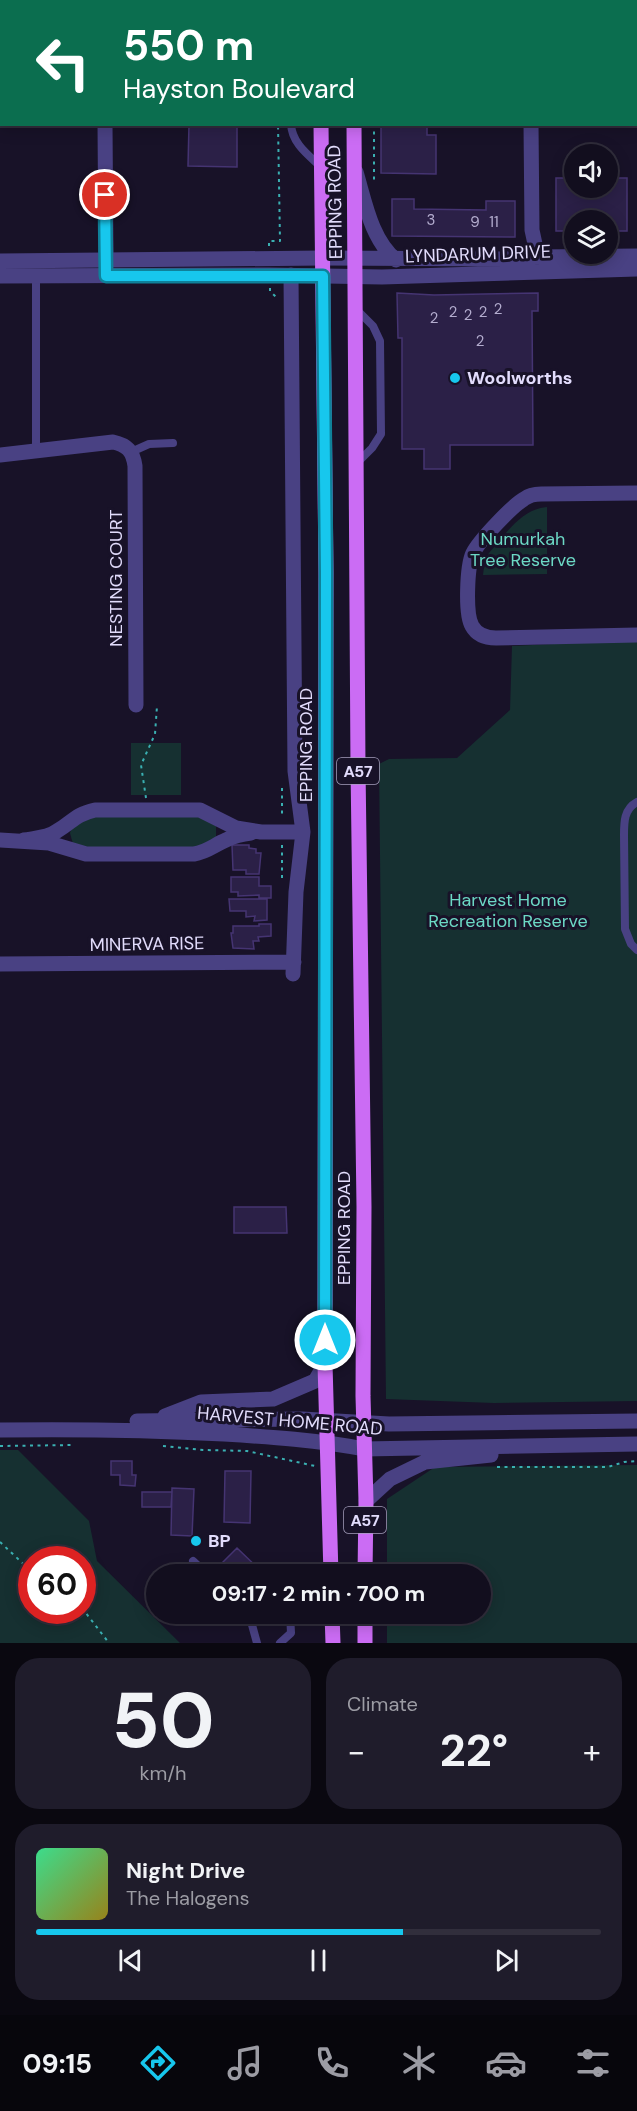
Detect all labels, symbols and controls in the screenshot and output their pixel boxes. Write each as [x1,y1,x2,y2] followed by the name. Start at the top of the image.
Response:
[123,18,254,73] text: 550 m
[24,24,102,102] icon: left
[123,71,355,106] text: Hayston Boulevard
[564,144,618,264] map controls
[564,144,618,198] button: sound
[322,145,348,259] street label: EPPING ROAD
[79,169,130,220] pin
[88,178,121,211] icon: arrive
[427,210,435,230] house number: 3
[564,210,618,264] button: layers
[470,212,480,232] house number: 9
[489,212,499,232] house number: 11
[405,239,551,269] street label: LYNDARUM DRIVE
[494,299,502,319] house number: 2
[449,302,457,322] house number: 2
[479,302,487,322] house number: 2
[464,305,472,325] house number: 2
[430,308,438,328] house number: 2
[476,331,484,351] house number: 2
[467,366,572,390] place label: Woolworths
[448,371,462,385] marker: Woolworths
[104,509,128,647] street label: NESTING COURT
[470,527,576,572] park label: Numurkah Tree Reserve
[294,688,318,802] street label: EPPING ROAD
[337,758,379,784] road number: A57
[428,888,588,933] park label: Harvest Home Recreation Reserve
[89,931,205,957] street label: MINERVA RISE
[332,1171,356,1285] street label: EPPING ROAD
[293,1308,357,1372] position arrow
[196,1401,384,1441] street label: HARVEST HOME ROAD
[344,1507,386,1533] road number: A57
[208,1529,231,1553] place label: BP
[189,1534,203,1548] marker: BP
[18,1546,96,1624] speed limit sign: 60
[212,1579,425,1608] text: 09:17 · 2 min · 700 m
[111,1670,215,1771] text: 50
[347,1691,418,1717] text: Climate
[440,1721,508,1780] text: 22°
[347,1730,365,1773] text: −
[583,1730,601,1773] text: +
[139,1760,187,1786] text: km/h
[126,1856,245,1885] text: Night Drive
[126,1885,249,1911] text: The Halogens
[114,1944,147,1977] icon: previous
[302,1944,335,1977] icon: pause
[490,1944,523,1977] icon: next
[137,2042,179,2084] icon: directions
[224,2042,266,2084] icon: music
[311,2042,353,2084] icon: phone
[398,2042,440,2084] icon: climate
[485,2042,527,2084] icon: car
[572,2042,614,2084] icon: filters
[23,2046,92,2081] text: 09:15

